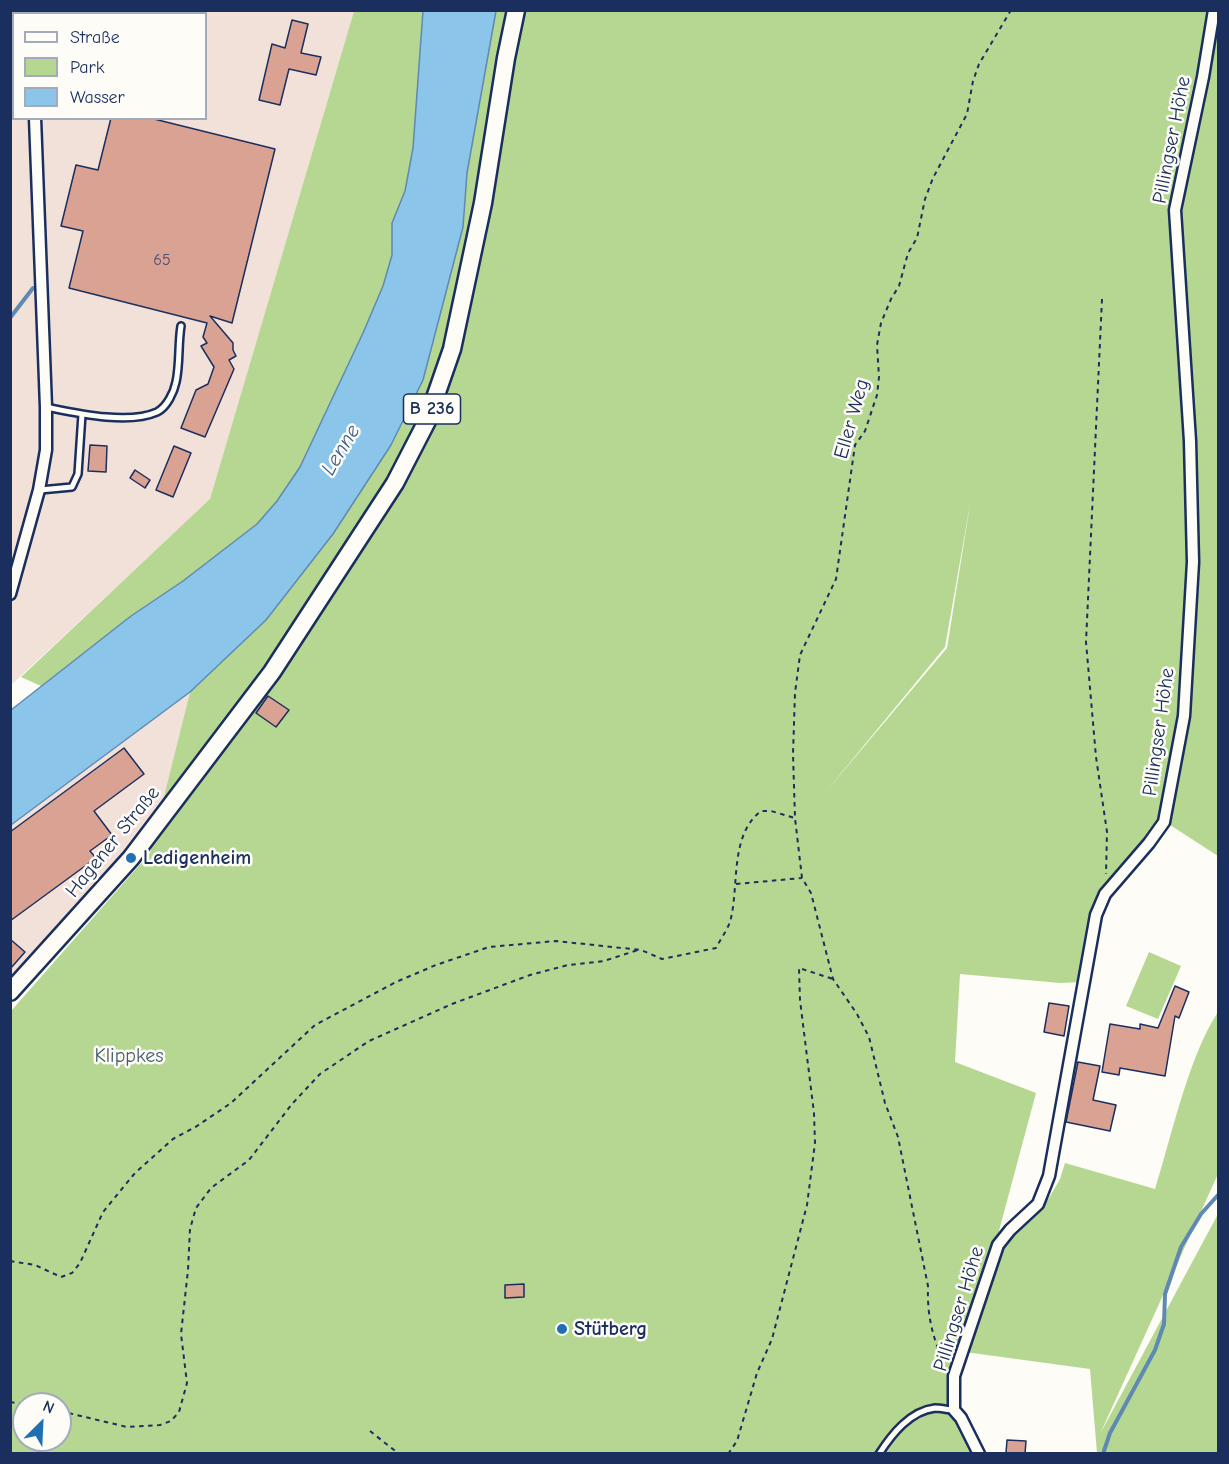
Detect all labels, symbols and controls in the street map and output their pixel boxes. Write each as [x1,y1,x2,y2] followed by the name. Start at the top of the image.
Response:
[12,12,207,120] legend
[70,27,120,48] text: Straße
[70,57,104,78] text: Park
[1148,74,1196,206] street label: Pillingser Höhe
[70,87,125,108] text: Wasser
[153,250,171,270] house number: 65
[829,376,875,462] street label: Eller Weg
[404,394,460,424] road number: B 236
[316,420,366,480] water label: Lenne
[1138,666,1180,798] street label: Pillingser Höhe
[61,781,165,903] street label: Hagener Straße
[143,846,251,870] place label: Ledigenheim
[124,851,138,865] marker: Ledigenheim
[95,1044,163,1068] park label: Klippkes
[929,1244,989,1374] street label: Pillingser Höhe
[574,1317,647,1341] place label: Stütberg
[555,1322,569,1336] marker: Stütberg
[12,1392,72,1452] north arrow
[40,1397,57,1418] text: N

